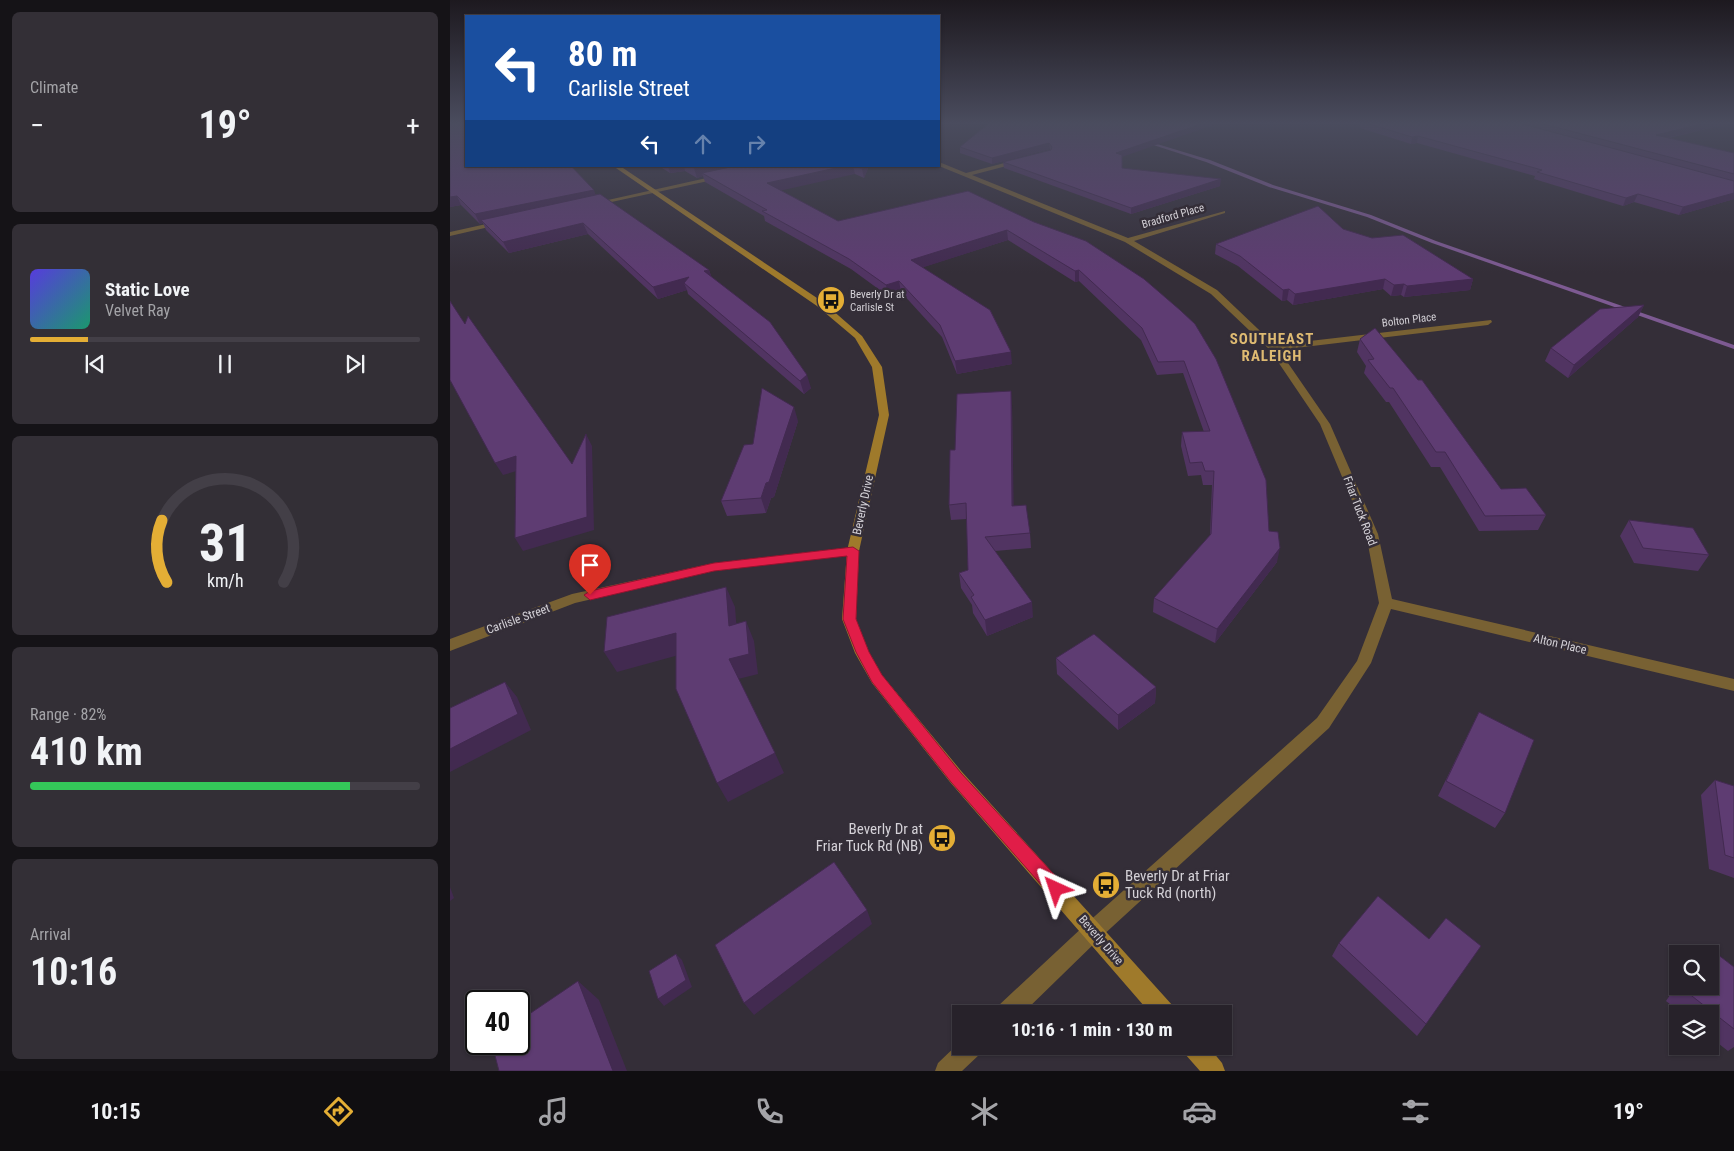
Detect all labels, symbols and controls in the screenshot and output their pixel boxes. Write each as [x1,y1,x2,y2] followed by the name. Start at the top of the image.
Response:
[568,34,637,75] text: 80 m
[485,35,550,100] icon: left
[568,76,690,101] text: Carlisle Street
[30,78,78,97] text: Climate
[198,103,252,147] text: 19°
[30,109,44,142] text: −
[406,109,420,142] text: +
[636,130,664,158] icon: left
[689,130,717,158] icon: ahead
[742,130,770,158] icon: right
[1140,201,1206,231] street label: Bradford Place
[105,278,190,301] text: Static Love
[816,285,846,315] bus stop icon: Beverly Dr at Carlisle St
[850,288,905,314] place label: Beverly Dr at Carlisle St
[105,301,170,320] text: Velvet Ray
[1381,310,1437,330] street label: Bolton Place
[1230,330,1314,365] district label: SOUTHEAST RALEIGH
[81,350,109,378] icon: previous
[211,350,239,378] icon: pause
[341,350,369,378] icon: next
[850,473,876,536] street label: Beverly Drive
[1340,474,1380,548] street label: Friar Tuck Road
[199,513,251,574] text: 31
[569,544,611,595] pin
[576,551,604,579] icon: arrive
[207,570,243,591] text: km/h
[484,601,552,637] street label: Carlisle Street
[1532,631,1588,657] street label: Alton Place
[30,705,106,724] text: Range · 82%
[30,730,143,774] text: 410 km
[816,820,923,855] place label: Beverly Dr at Friar Tuck Rd (NB)
[927,823,957,853] bus stop icon: Beverly Dr at Friar Tuck Rd (NB)
[1029,862,1081,914] position arrow
[1125,867,1230,902] place label: Beverly Dr at Friar Tuck Rd (north)
[1091,870,1121,900] bus stop icon: Beverly Dr at Friar Tuck Rd (north)
[1076,912,1126,968] street label: Beverly Drive
[30,925,71,944] text: Arrival
[1669,945,1719,1055] map controls
[1669,945,1719,995] button: search
[30,950,117,994] text: 10:16
[465,990,530,1055] speed limit sign: 40
[1669,1005,1719,1055] button: layers
[1011,1018,1173,1041] text: 10:16 · 1 min · 130 m
[321,1094,356,1129] icon: directions
[536,1094,571,1129] icon: music
[752,1094,787,1129] icon: phone
[967,1094,1002,1129] icon: climate
[1182,1094,1217,1129] icon: car
[1398,1094,1433,1129] icon: filters
[90,1099,141,1124] text: 10:15
[1613,1099,1644,1124] text: 19°

